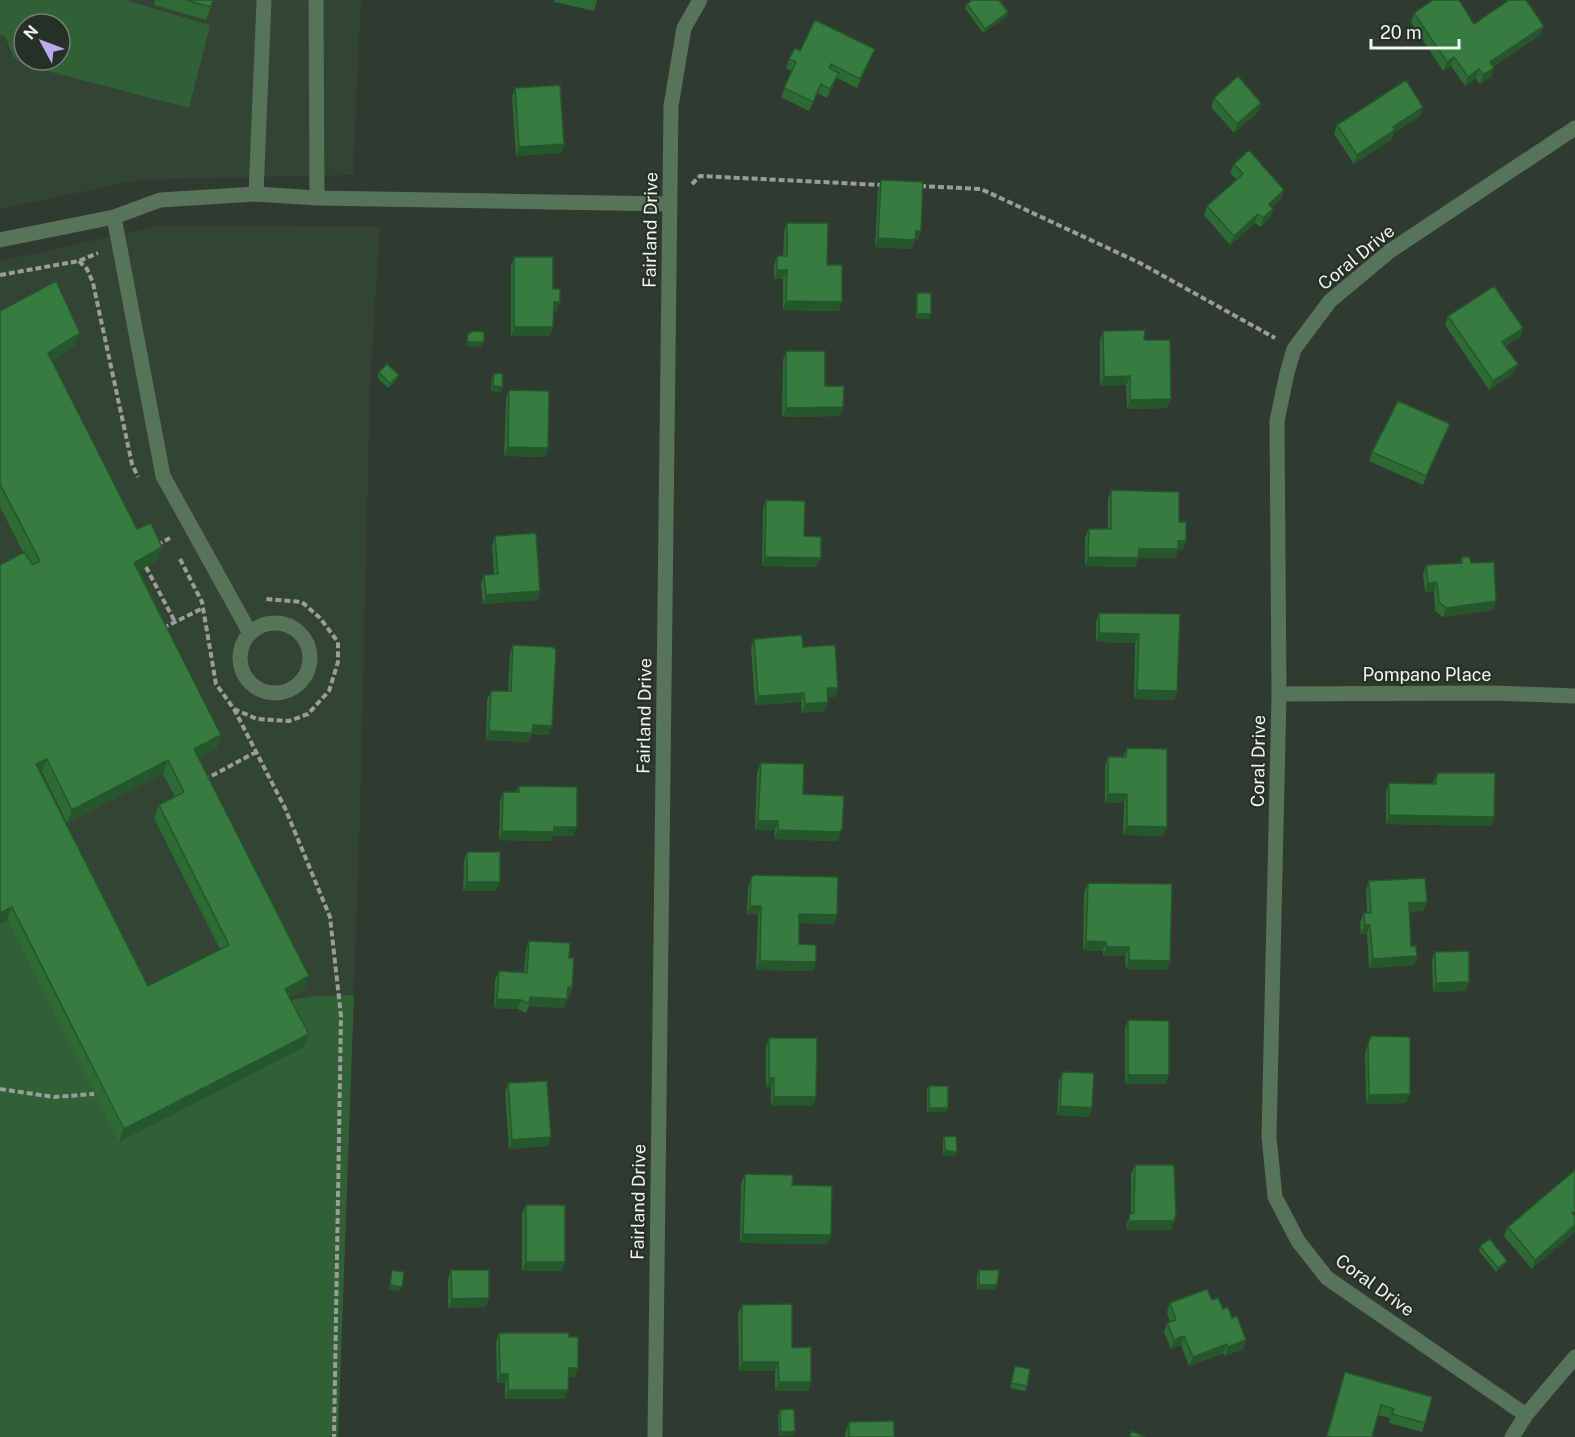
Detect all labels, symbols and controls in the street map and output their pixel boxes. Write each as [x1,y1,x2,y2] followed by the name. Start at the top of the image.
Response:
[12,12,72,72] north arrow
[1371,12,1460,50] scale bar
[20,22,42,43] text: N
[1380,22,1422,43] text: 20 m
[638,172,662,288] street label: Fairland Drive
[1314,220,1398,294] street label: Coral Drive
[632,658,656,774] street label: Fairland Drive
[1362,664,1492,685] street label: Pompano Place
[1247,715,1269,807] street label: Coral Drive
[626,1144,650,1260] street label: Fairland Drive
[1332,1249,1418,1321] street label: Coral Drive

